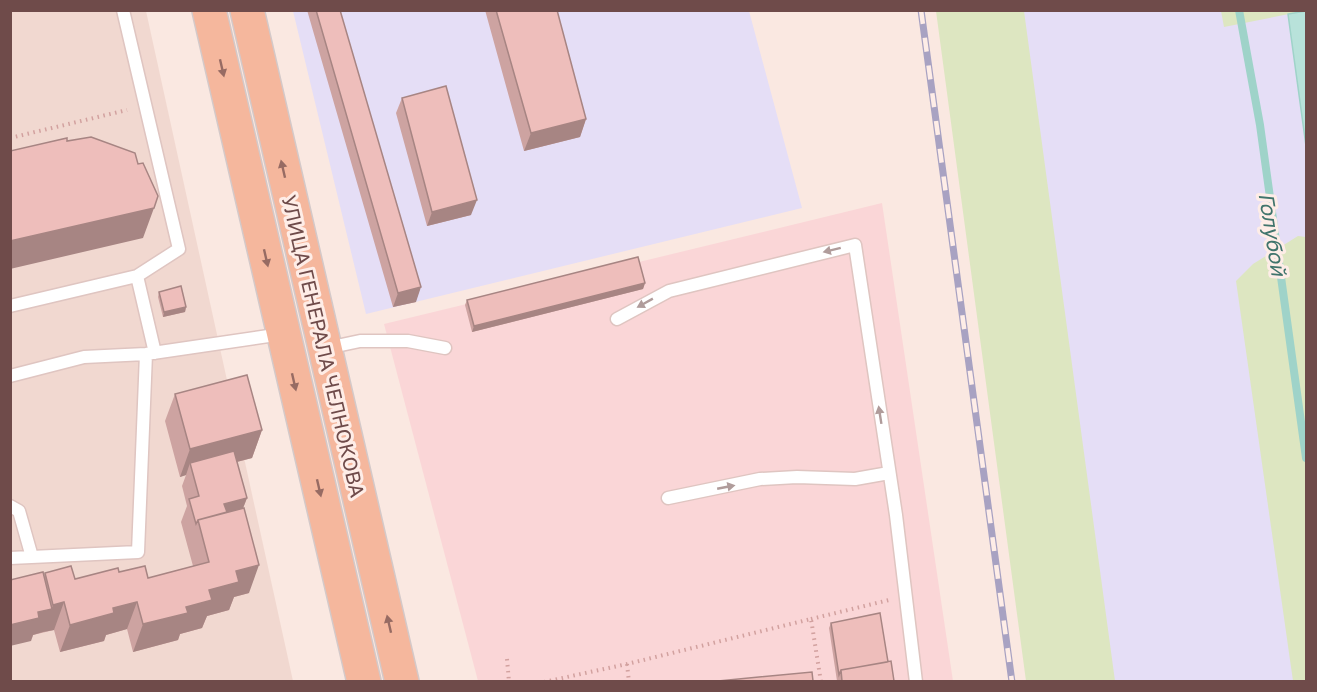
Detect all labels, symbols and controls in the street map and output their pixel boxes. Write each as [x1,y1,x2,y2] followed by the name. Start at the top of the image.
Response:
[218,58,227,77] one-way arrow
[278,160,288,178] one-way arrow
[1254,191,1293,279] water label: Голубой
[277,193,371,499] street label: УЛИЦА ГЕНЕРАЛА ЧЕЛНОКОВА
[823,246,841,256] one-way arrow
[261,248,271,267] one-way arrow
[637,298,654,308] one-way arrow
[290,373,300,392] one-way arrow
[876,405,885,424] one-way arrow
[315,479,324,498] one-way arrow
[716,481,735,491] one-way arrow
[383,615,393,634] one-way arrow

